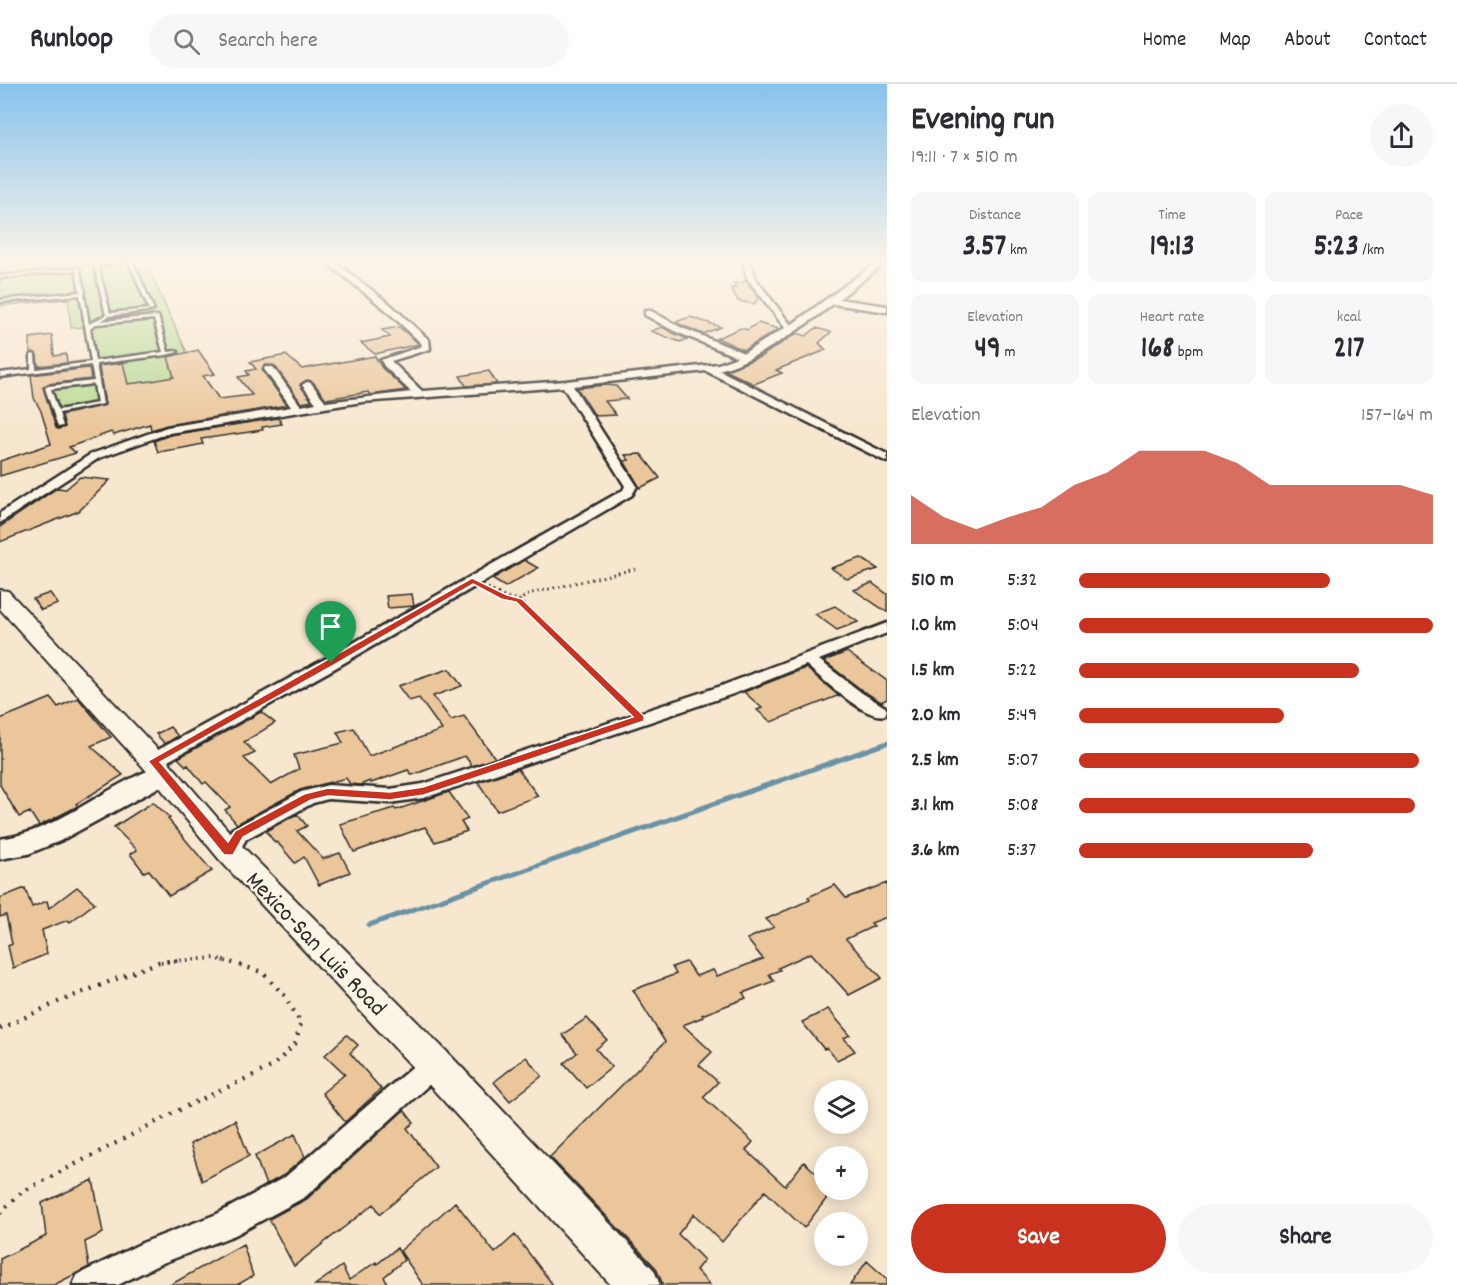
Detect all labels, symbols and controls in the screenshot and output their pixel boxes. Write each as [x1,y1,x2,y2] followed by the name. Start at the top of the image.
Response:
[149,14,569,68] search box
[30,21,113,61] text: Runloop
[170,25,203,58] icon: search
[218,26,318,57] text: Search here
[1142,26,1186,56] text: Home
[1219,26,1251,56] text: Map
[1284,26,1331,56] text: About
[1364,26,1427,56] text: Contact
[911,98,1055,145] text: Evening run
[1370,104,1433,167] button: share
[911,144,1018,172] text: 19:11 · 7 × 510 m
[969,204,1021,227] text: Distance
[1158,204,1186,227] text: Time
[1335,204,1363,227] text: Pace
[963,227,1006,270] text: 3.57
[1149,227,1195,270] text: 19:13
[1313,227,1359,270] text: 5:23
[1006,239,1027,262] text: km
[1359,239,1385,262] text: /km
[967,306,1023,329] text: Elevation
[1140,306,1204,329] text: Heart rate
[1337,306,1361,329] text: kcal
[975,329,1001,372] text: 49
[1141,329,1174,372] text: 168
[1333,329,1365,372] text: 217
[1001,341,1015,364] text: m
[1174,341,1203,364] text: bpm
[911,402,981,430] text: Elevation
[1361,402,1433,430] text: 157–164 m
[911,567,954,595] text: 510 m
[1007,567,1037,595] text: 5:32
[305,601,356,663] pin
[314,610,347,643] icon: arrive
[911,612,956,640] text: 1.0 km
[1007,612,1039,640] text: 5:04
[911,657,954,685] text: 1.5 km
[1007,657,1037,685] text: 5:22
[911,702,960,730] text: 2.0 km
[1007,702,1037,730] text: 5:49
[911,747,959,775] text: 2.5 km
[1007,747,1038,775] text: 5:07
[911,792,954,820] text: 3.1 km
[1007,792,1039,820] text: 5:08
[911,837,960,865] text: 3.6 km
[1007,837,1036,865] text: 5:37
[237,865,393,1025] street label: Mexico-San Luis Road
[814,1080,868,1266] map controls
[814,1080,868,1134] button: layers
[814,1146,868,1200] button: +
[911,1204,1166,1273] button: Save
[1178,1204,1433,1273] button: Share
[814,1212,868,1266] button: −

